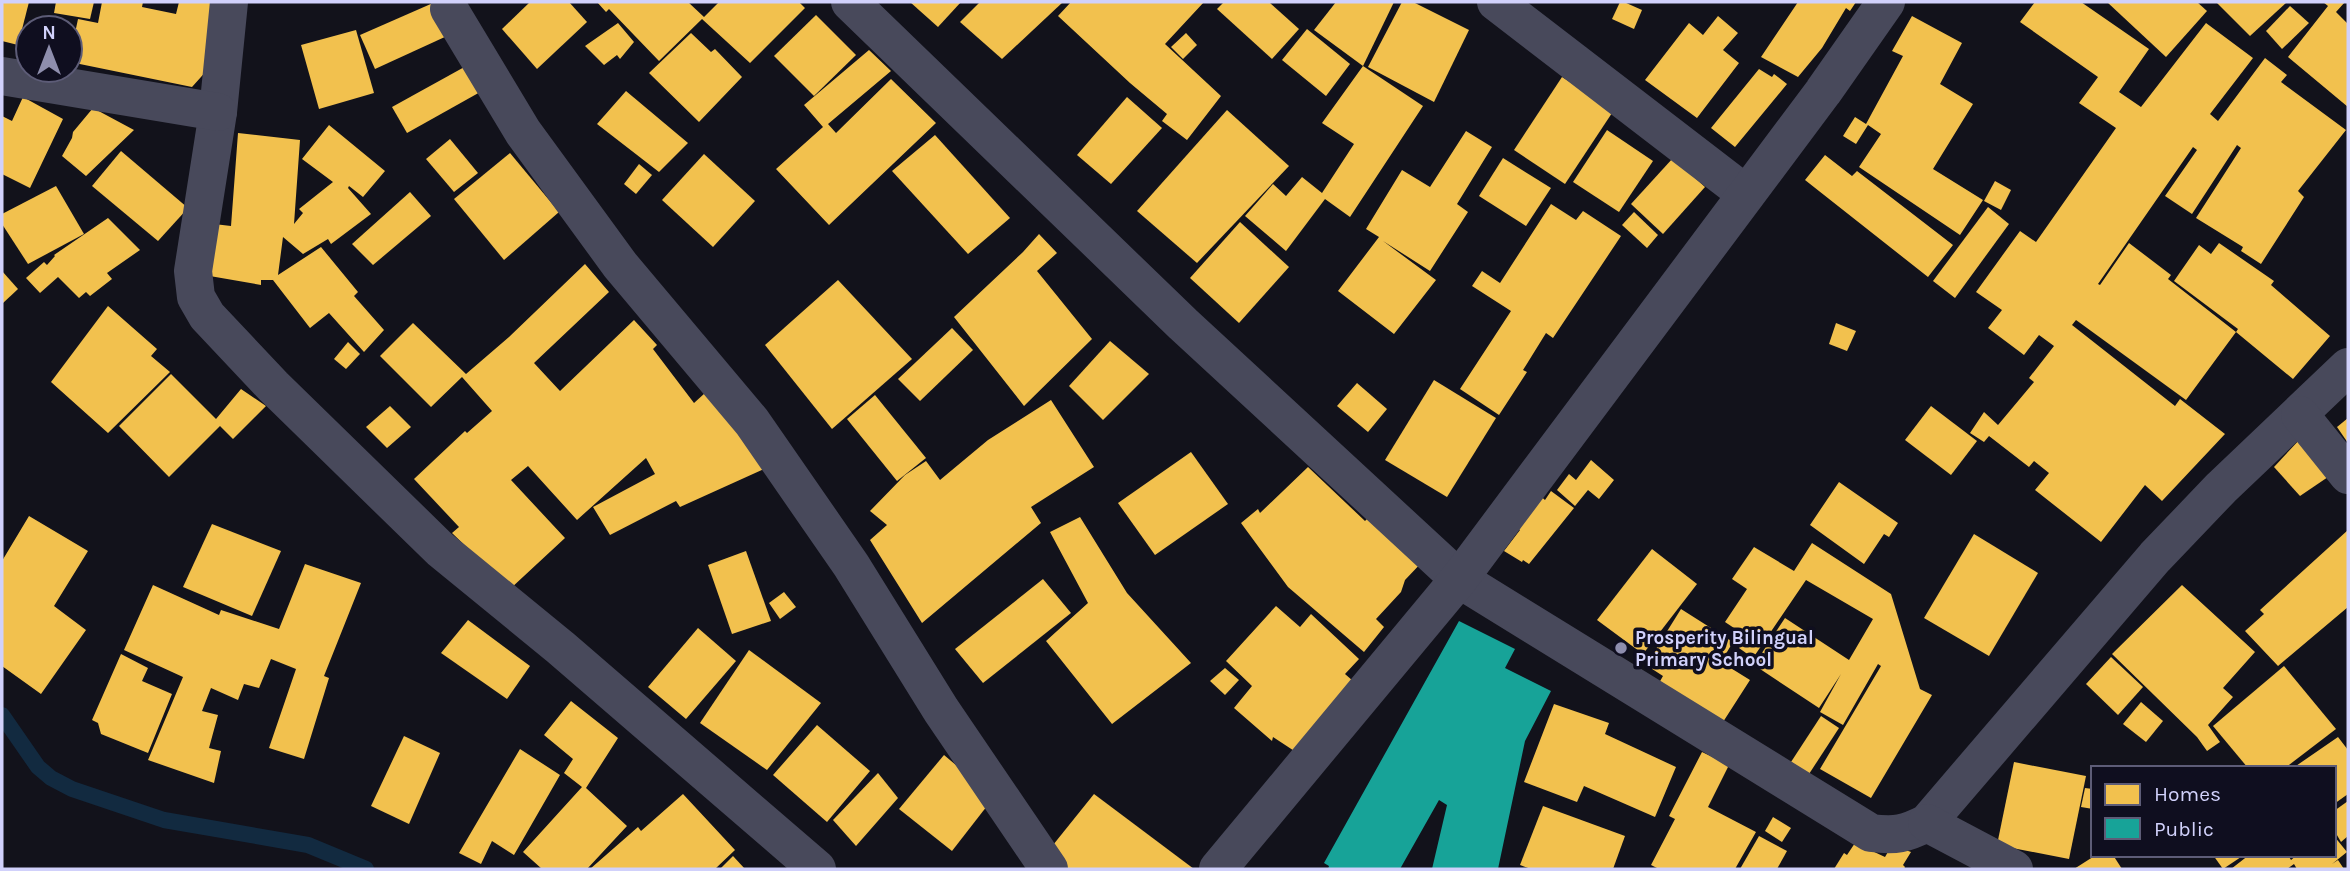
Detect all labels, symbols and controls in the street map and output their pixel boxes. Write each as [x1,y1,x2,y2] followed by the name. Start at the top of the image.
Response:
[14,14,84,84] north arrow
[42,22,56,44] text: N
[1635,627,1814,671] place label: Prosperity Bilingual Primary School
[1613,640,1629,656] marker: Prosperity Bilingual Primary School
[2091,766,2336,857] legend
[2154,782,2221,806] text: Homes
[2154,817,2214,841] text: Public

